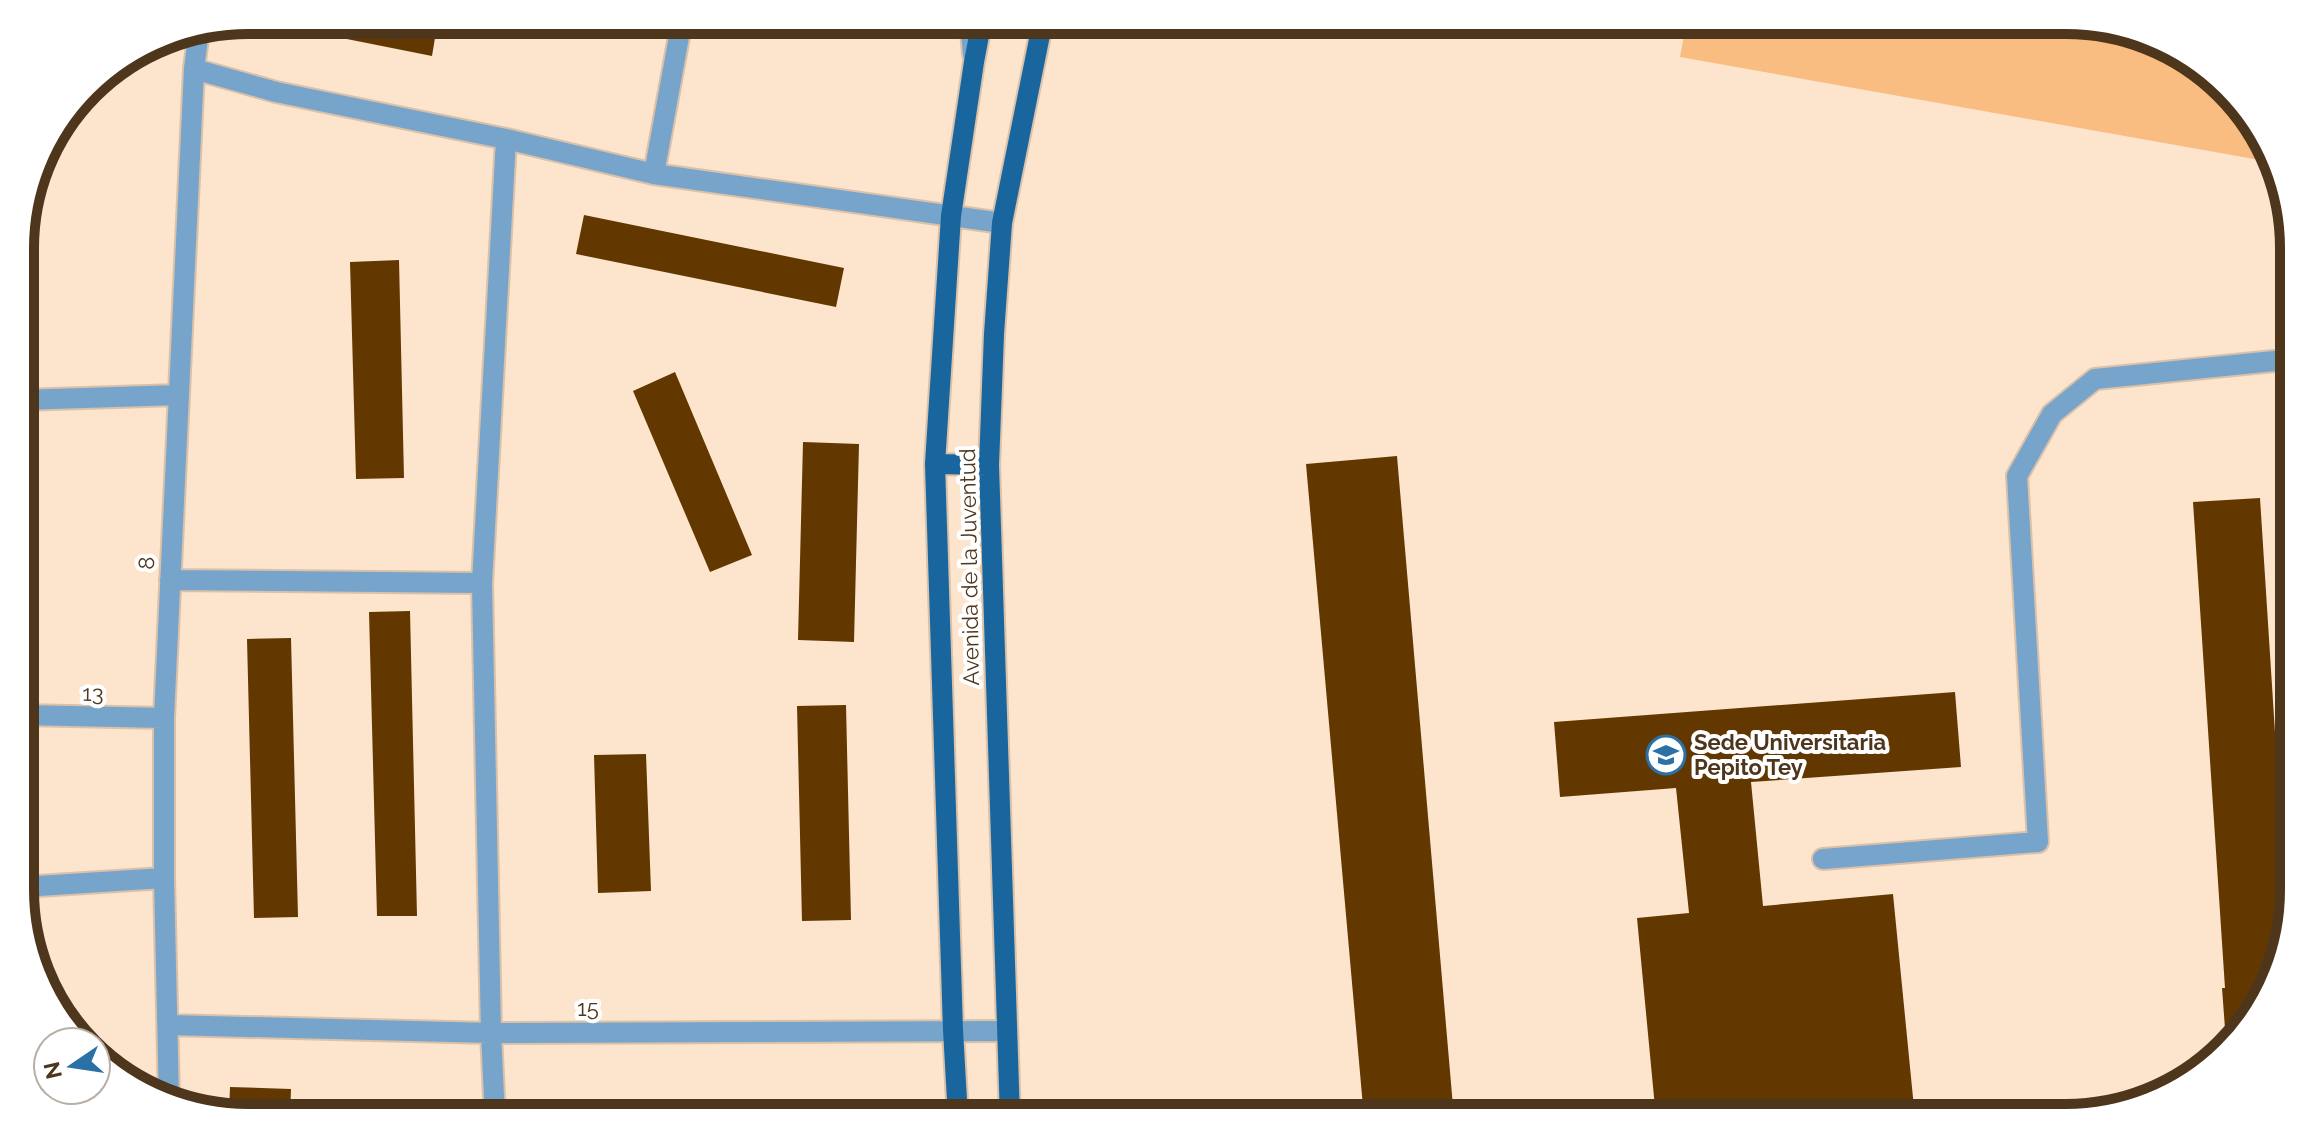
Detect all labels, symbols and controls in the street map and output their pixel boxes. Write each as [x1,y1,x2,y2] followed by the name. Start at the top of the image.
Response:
[954,448,984,686] street label: Avenida de la Juventud
[133,556,159,570] street label: 8
[82,680,104,706] street label: 13
[1694,729,1886,780] place label: Sede Universitaria Pepito Tey
[1645,734,1687,776] school or university icon: Sede Universitaria Pepito Tey
[577,995,599,1021] street label: 15
[32,1026,112,1106] north arrow
[38,1059,67,1082] text: N

